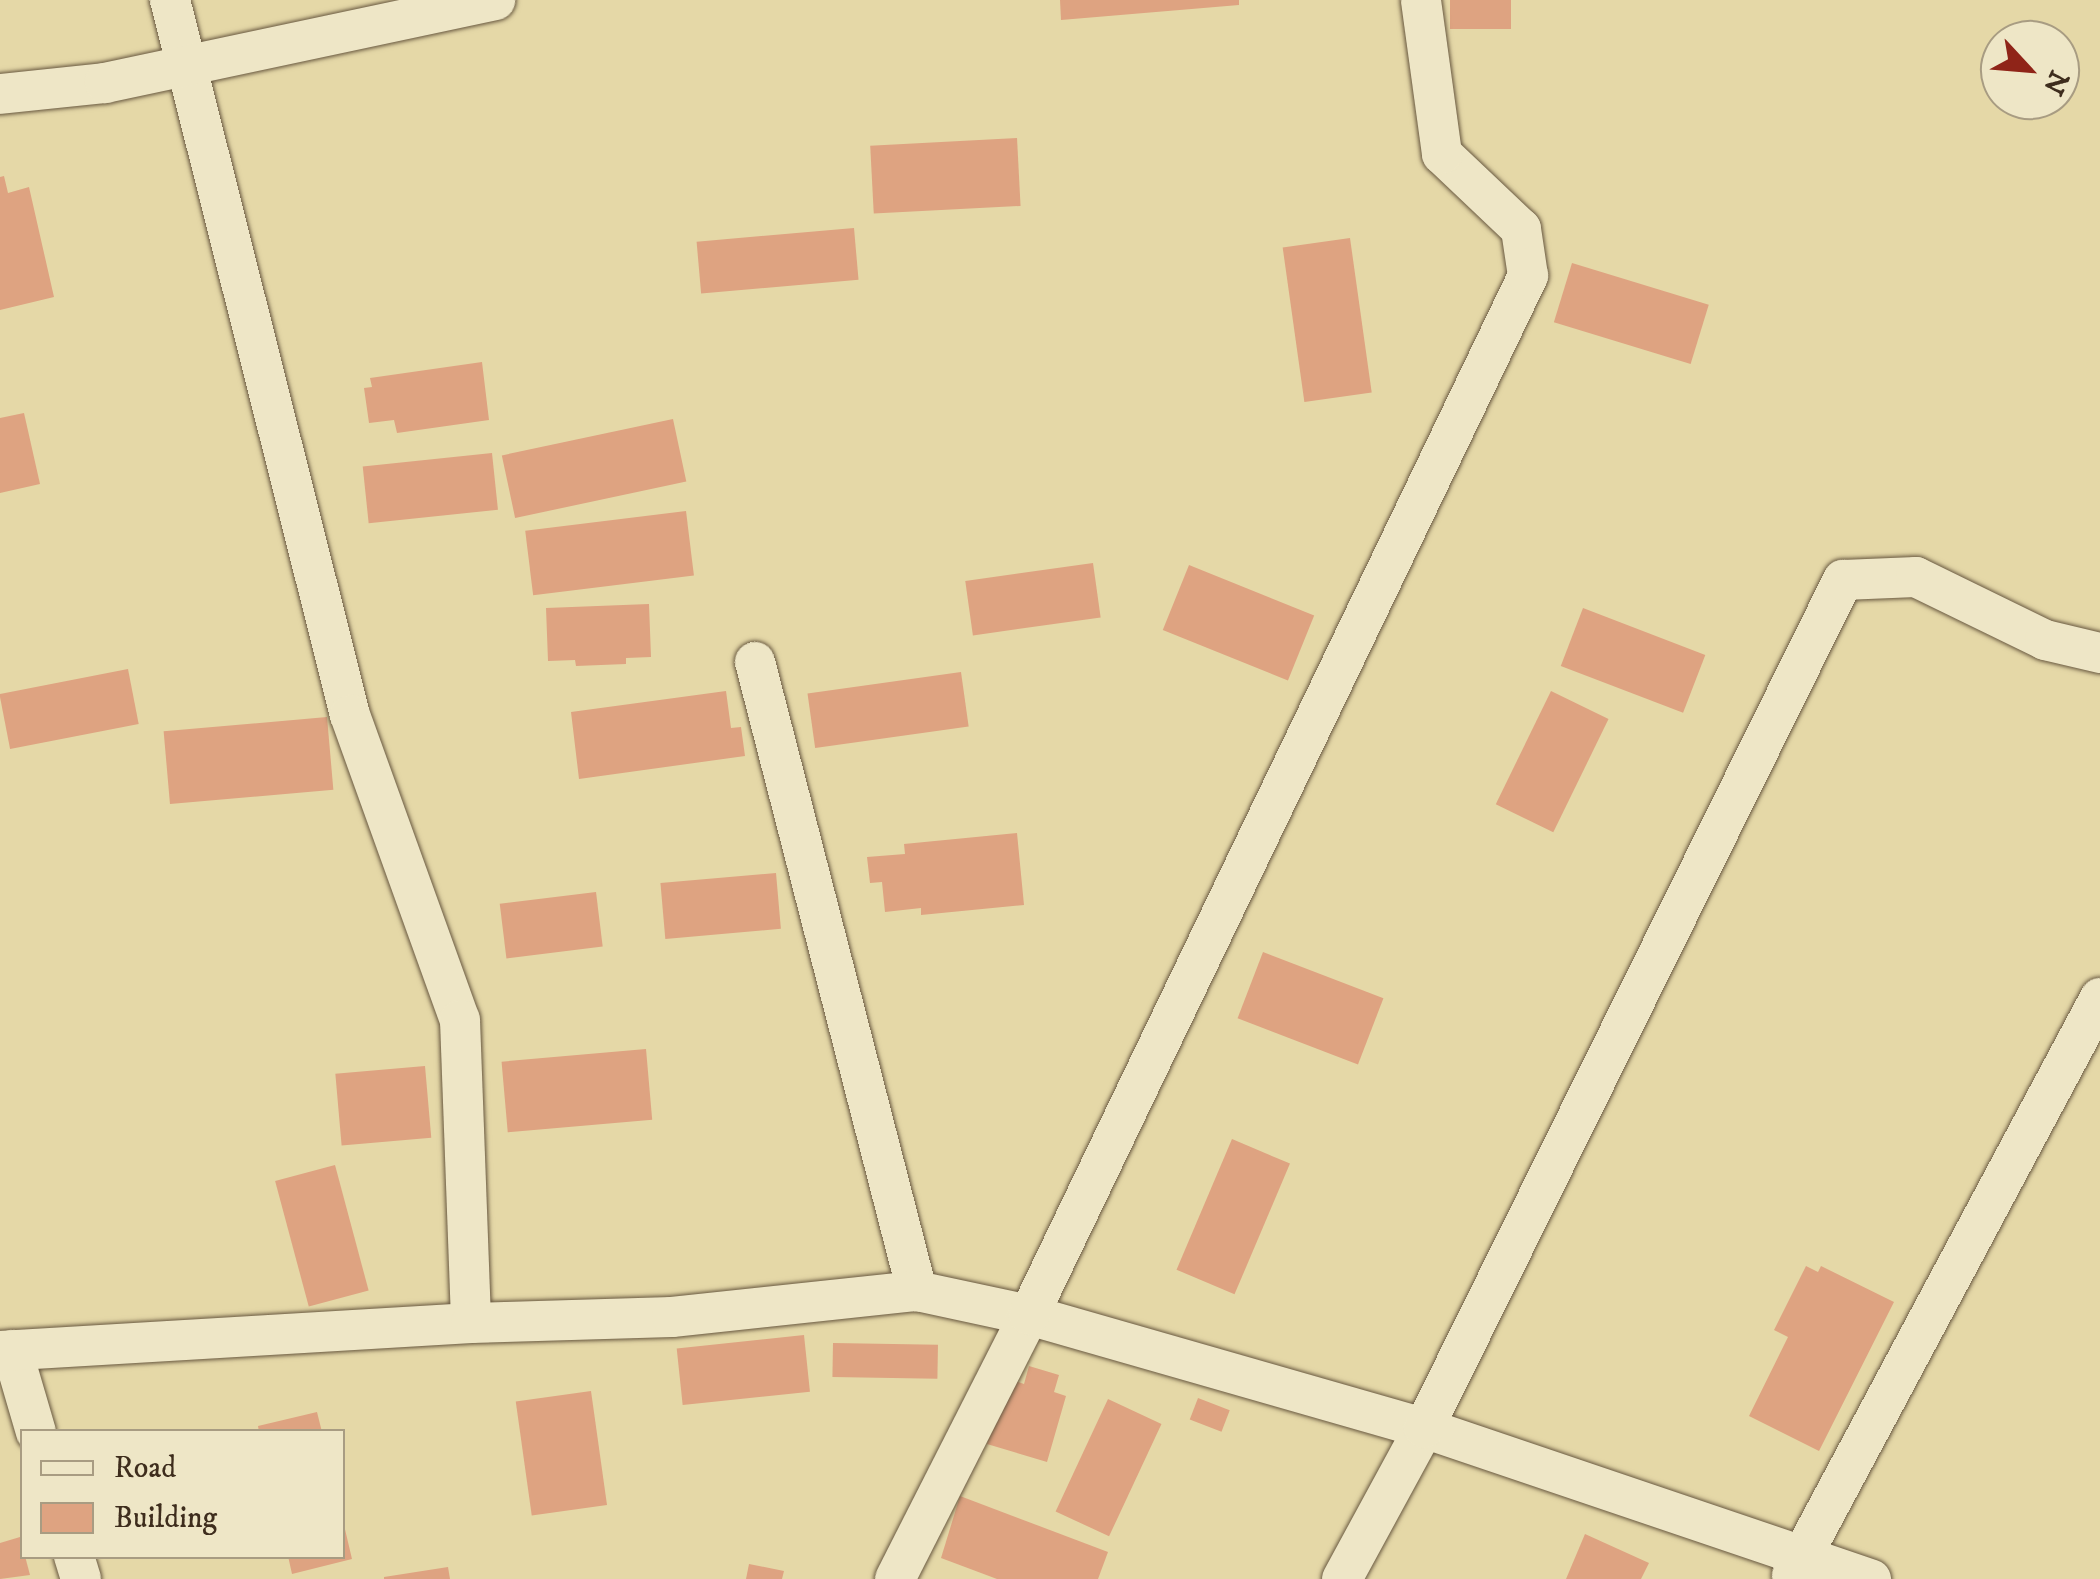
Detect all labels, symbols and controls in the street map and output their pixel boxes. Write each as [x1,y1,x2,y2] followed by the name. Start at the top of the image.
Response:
[1980,20,2080,120] north arrow
[2035,64,2076,100] text: N
[20,1429,345,1559] legend
[114,1450,176,1487] text: Road
[114,1500,217,1537] text: Building

